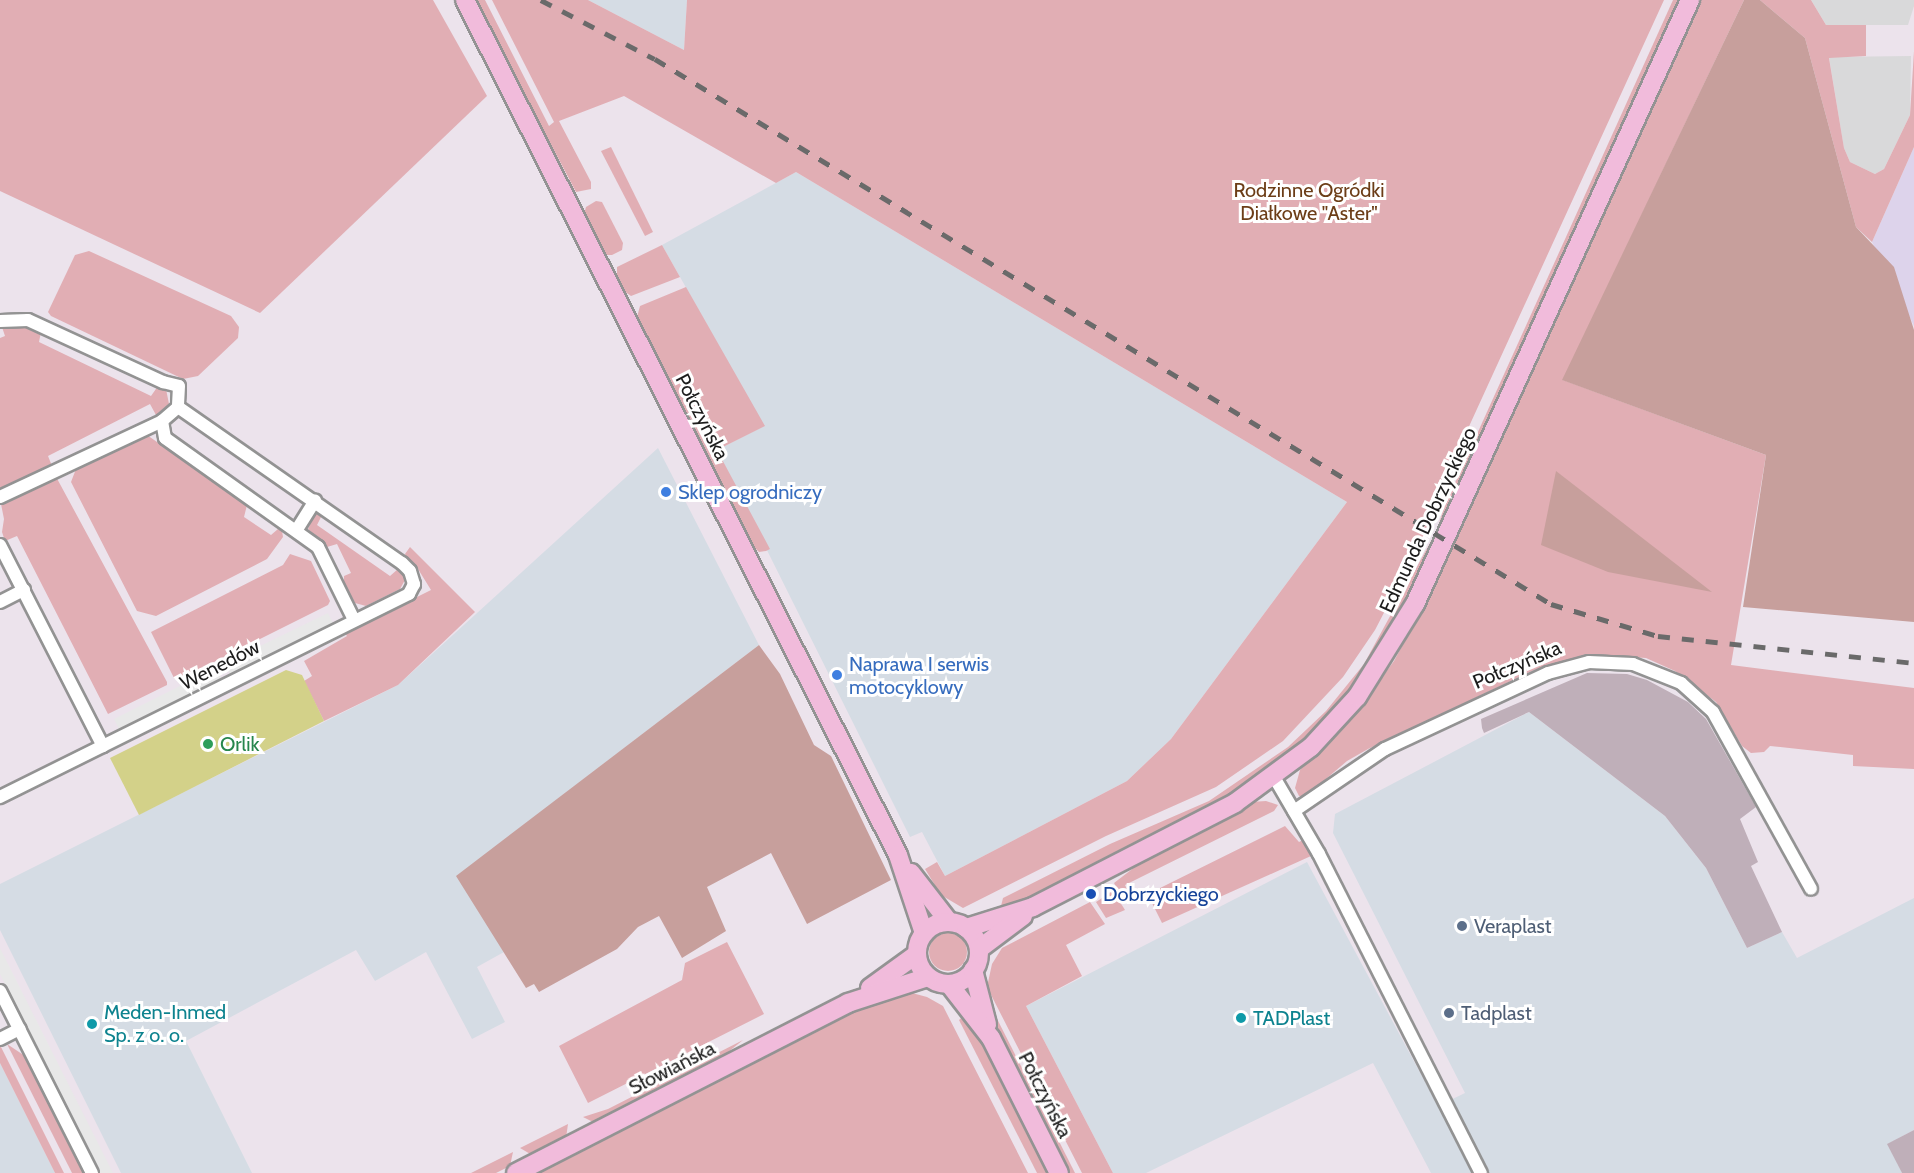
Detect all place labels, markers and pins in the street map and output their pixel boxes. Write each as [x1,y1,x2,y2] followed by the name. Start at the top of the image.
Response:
[678,480,822,504] place label: Sklep ogrodniczy
[659,485,673,499] marker: Sklep ogrodniczy
[849,652,989,699] place label: Naprawa I serwis motocyklowy
[830,668,844,682] marker: Naprawa I serwis motocyklowy
[220,732,259,756] place label: Orlik
[201,737,215,751] marker: Orlik
[1103,882,1219,906] place label: Dobrzyckiego
[1084,887,1098,901] marker: Dobrzyckiego
[1474,914,1551,938] place label: Veraplast
[1455,919,1469,933] marker: Veraplast
[104,1000,226,1047] place label: Meden-Inmed Sp. z o. o.
[1461,1001,1532,1025] place label: Tadplast
[1253,1006,1330,1030] place label: TADPlast
[1442,1006,1456,1020] marker: Tadplast
[1234,1011,1248,1025] marker: TADPlast
[85,1017,99,1031] marker: Meden-Inmed Sp. z o. o.

